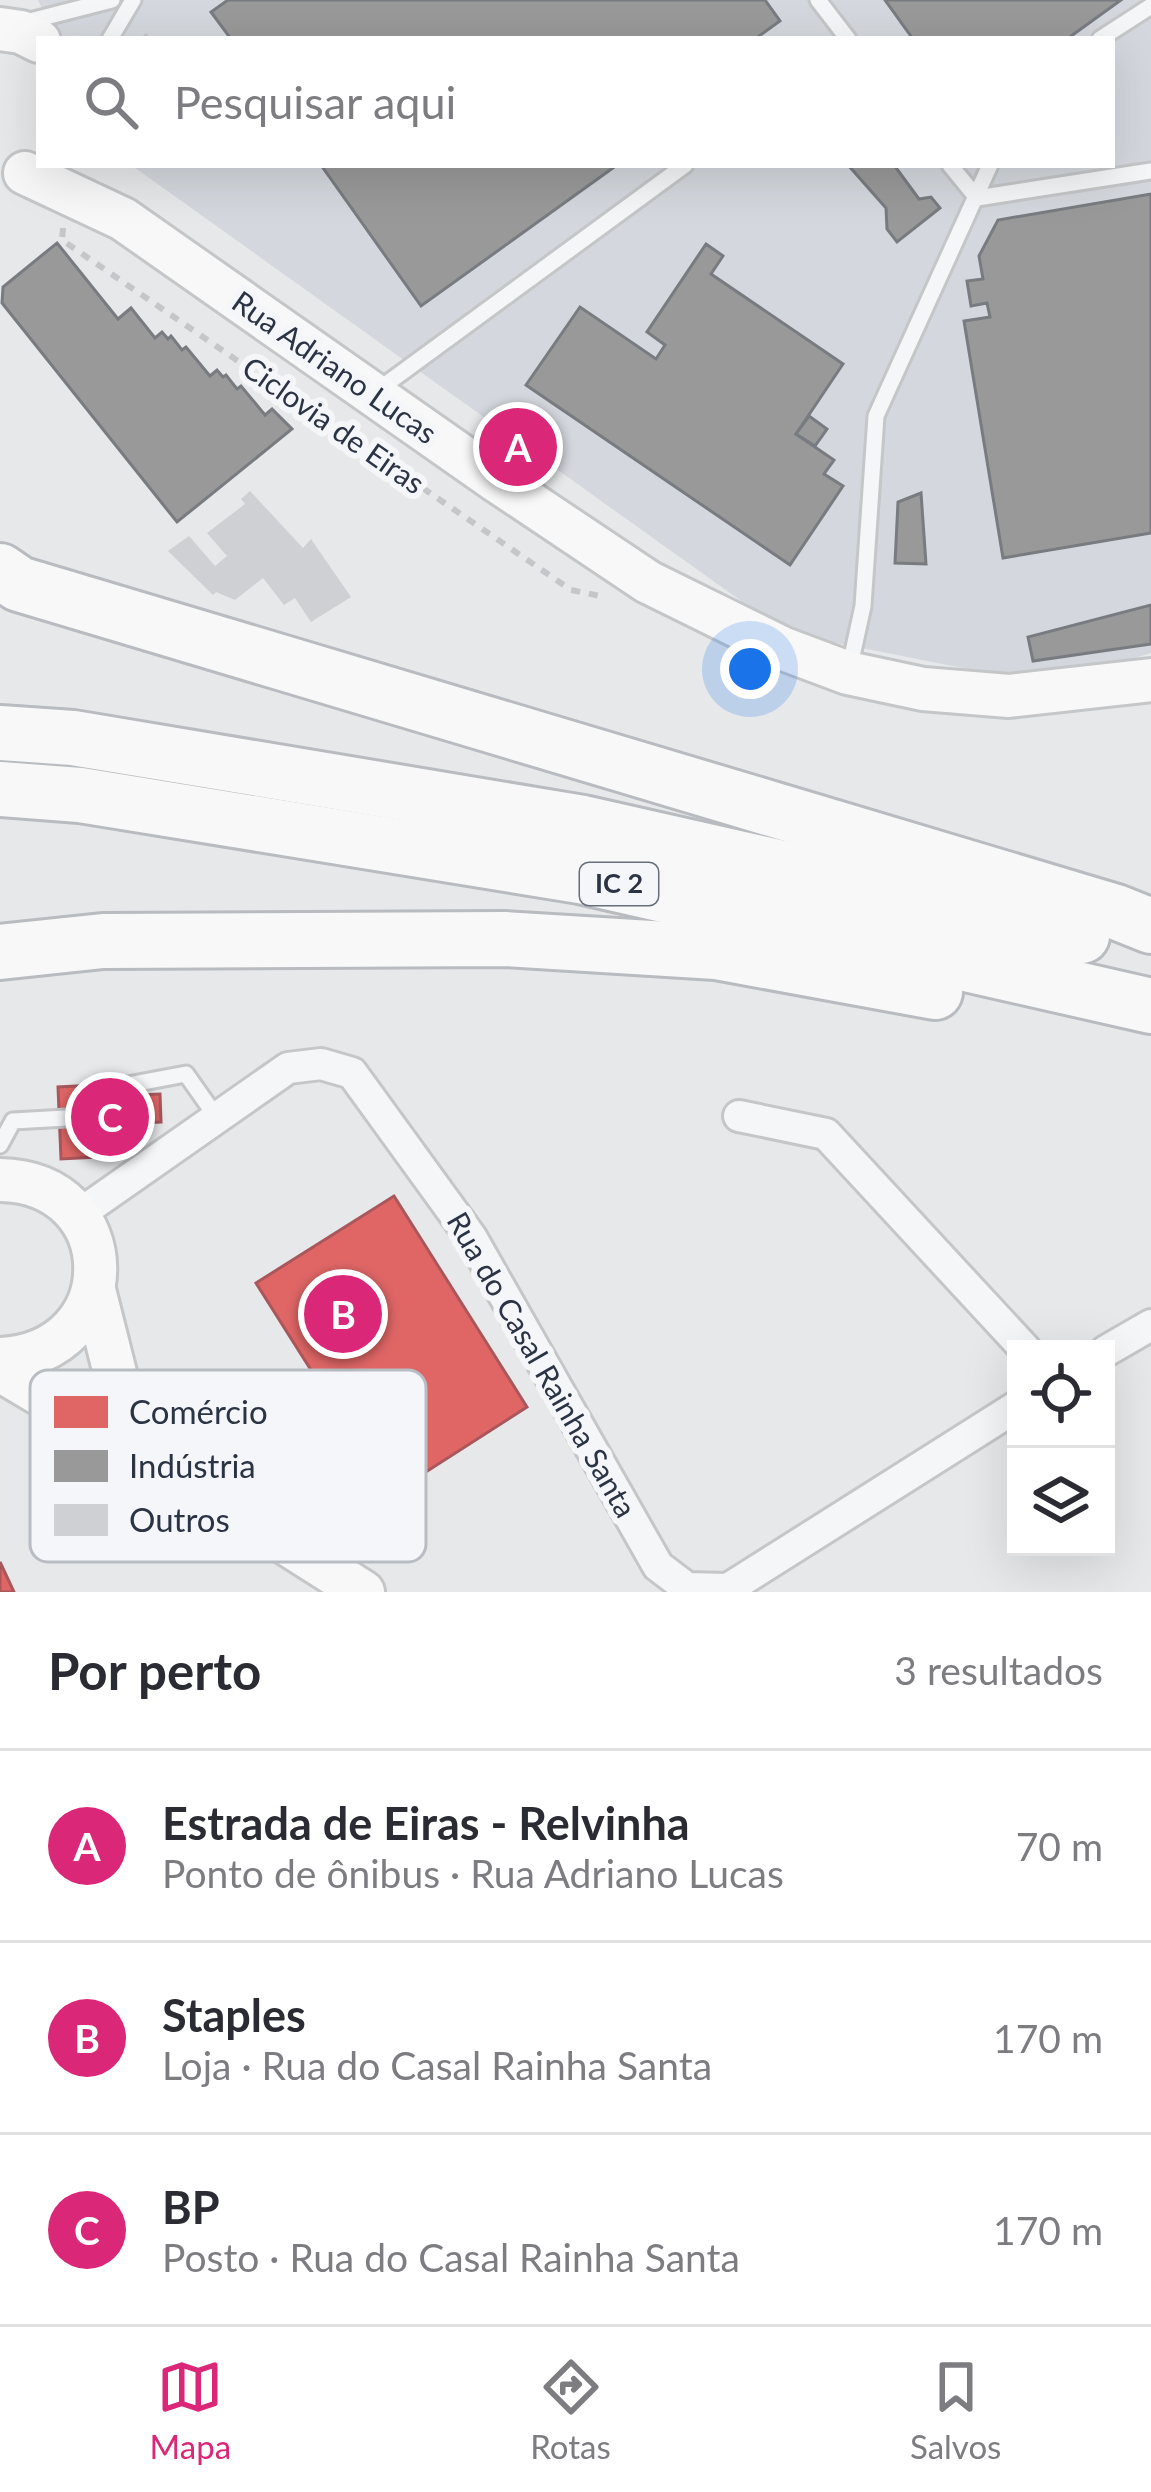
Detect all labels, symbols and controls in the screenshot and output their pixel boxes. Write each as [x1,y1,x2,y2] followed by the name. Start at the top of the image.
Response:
[36,36,1115,168] search box
[78,69,144,135] icon: search
[174,75,456,129] text: Pesquisar aqui
[226,282,444,450] street label: Rua Adriano Lucas
[236,348,432,500] street label: Ciclovia de Eiras
[479,402,557,492] pin: A
[720,639,780,699] your location
[580,863,658,905] road number: IC 2
[71,1072,149,1162] pin: C
[441,1205,645,1523] street label: Rua do Casal Rainha Santa
[304,1269,382,1359] pin: B
[1007,1340,1115,1556] map controls
[1007,1340,1115,1448] button: locate
[30,1370,426,1562] legend
[129,1391,268,1431] text: Comércio
[129,1445,256,1485] text: Indústria
[1007,1448,1115,1556] button: layers
[129,1499,230,1539] text: Outros
[48,1640,261,1701] text: Por perto
[894,1647,1103,1693] text: 3 resultados
[162,1796,690,1850] text: Estrada de Eiras - Relvinha
[73,1823,101,1869] text: A
[1016,1823,1103,1869] text: 70 m
[162,1850,784,1896] text: Ponto de ônibus · Rua Adriano Lucas
[162,1988,306,2042] text: Staples
[74,2015,100,2061] text: B
[993,2015,1103,2061] text: 170 m
[162,2042,712,2088] text: Loja · Rua do Casal Rainha Santa
[162,2180,220,2234] text: BP
[74,2207,100,2253] text: C
[993,2207,1103,2253] text: 170 m
[162,2234,740,2280] text: Posto · Rua do Casal Rainha Santa
[150,2354,231,2466] tab: Mapa
[530,2354,611,2466] tab: Rotas
[910,2354,1001,2466] tab: Salvos

